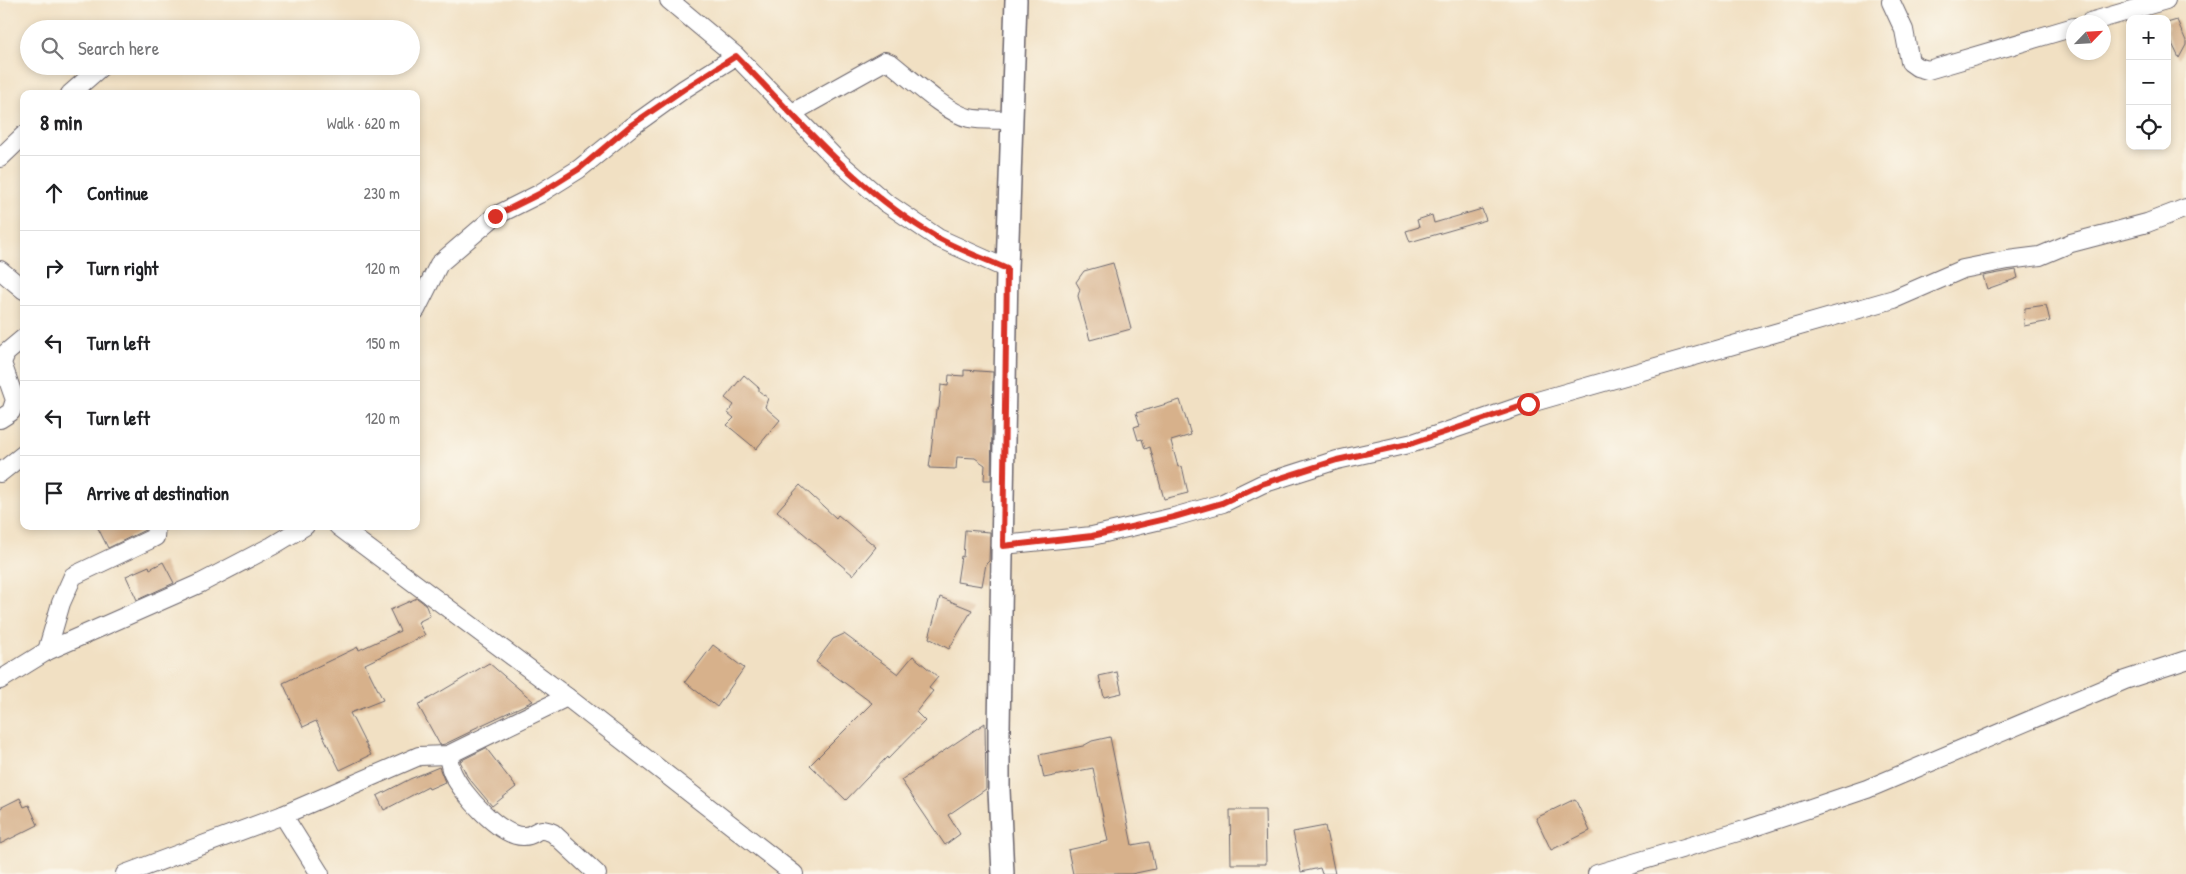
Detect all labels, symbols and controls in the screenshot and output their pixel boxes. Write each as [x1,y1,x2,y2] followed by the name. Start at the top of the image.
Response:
[2066,15,2111,60] north arrow
[2126,15,2171,150] map controls
[2126,15,2171,60] button: +
[20,20,420,75] search box
[38,34,66,62] icon: search
[78,35,159,61] text: Search here
[2126,60,2171,105] button: −
[2126,105,2171,150] button: locate
[40,108,82,137] text: 8 min
[327,112,400,134] text: Walk · 620 m
[40,179,68,207] icon: ahead
[87,180,148,206] text: Continue
[364,182,400,204] text: 230 m
[484,205,507,228] route end
[40,254,68,282] icon: right
[87,255,158,281] text: Turn right
[365,257,400,279] text: 120 m
[40,329,68,357] icon: left
[87,330,150,356] text: Turn left
[366,332,400,354] text: 150 m
[1517,393,1540,416] route start
[40,404,68,432] icon: left
[87,405,150,431] text: Turn left
[365,407,400,429] text: 120 m
[40,479,68,507] icon: arrive
[87,480,229,506] text: Arrive at destination

